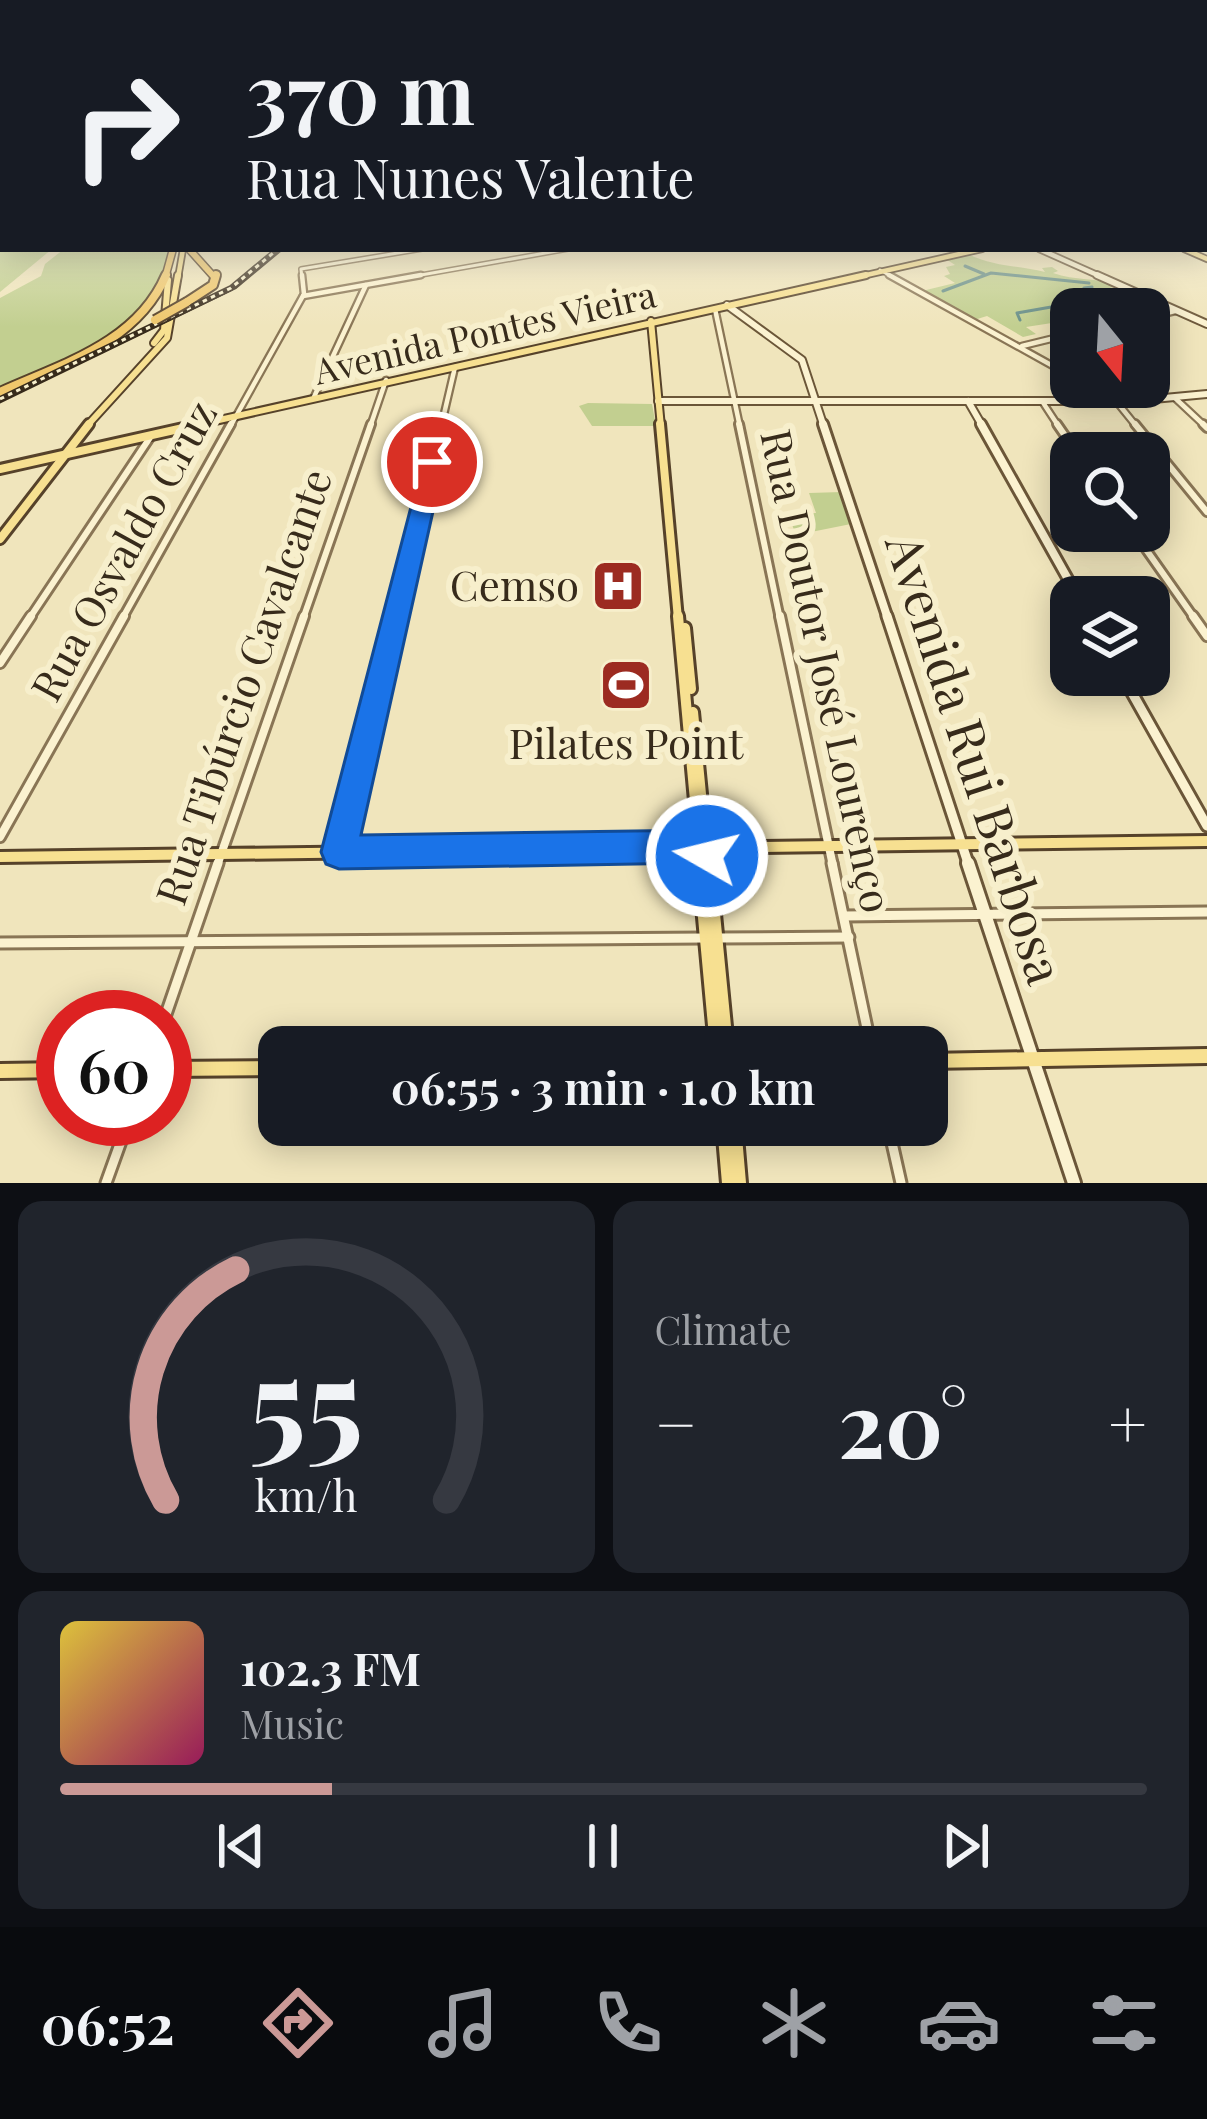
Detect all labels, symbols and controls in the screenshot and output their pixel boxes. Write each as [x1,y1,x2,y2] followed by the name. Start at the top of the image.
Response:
[246,34,475,146] text: 370 m
[48,48,204,204] icon: right
[246,141,695,213] text: Rua Nunes Valente
[308,268,660,394] street label: Avenida Pontes Vieira
[1050,288,1170,408] north arrow
[1050,288,1170,696] map controls
[17,390,228,710] street label: Rua Osvaldo Cruz
[381,411,483,513] pin
[749,424,907,917] street label: Rua Doutor José Lourenço
[399,429,465,495] icon: arrive
[1050,432,1170,552] button: search
[141,461,343,911] street label: Rua Tibúrcio Cavalcante
[872,524,1082,992] street label: Avenida Rui Barbosa
[450,556,579,612] place label: Cemso
[590,558,646,614] hospital icon: Cemso
[1050,576,1170,696] button: layers
[598,657,654,713] sports icon: Pilates Point
[509,714,744,770] place label: Pilates Point
[644,793,770,919] position arrow
[36,990,192,1146] speed limit sign: 60
[391,1056,815,1116] text: 06:55 · 3 min · 1.0 km
[655,1303,792,1355] text: Climate
[249,1314,364,1480] text: 55
[838,1362,968,1482] text: 20°
[655,1378,697,1466] text: −
[1108,1378,1147,1466] text: +
[255,1466,358,1523] text: km/h
[240,1637,421,1697] text: 102.3 FM
[240,1697,344,1749] text: Music
[208,1813,274,1879] icon: previous
[570,1813,636,1879] icon: pause
[933,1813,999,1879] icon: next
[256,1981,340,2065] icon: directions
[421,1981,505,2065] icon: music
[586,1981,670,2065] icon: phone
[752,1981,836,2065] icon: climate
[917,1981,1001,2065] icon: car
[1082,1981,1166,2065] icon: filters
[41,1987,174,2059] text: 06:52

